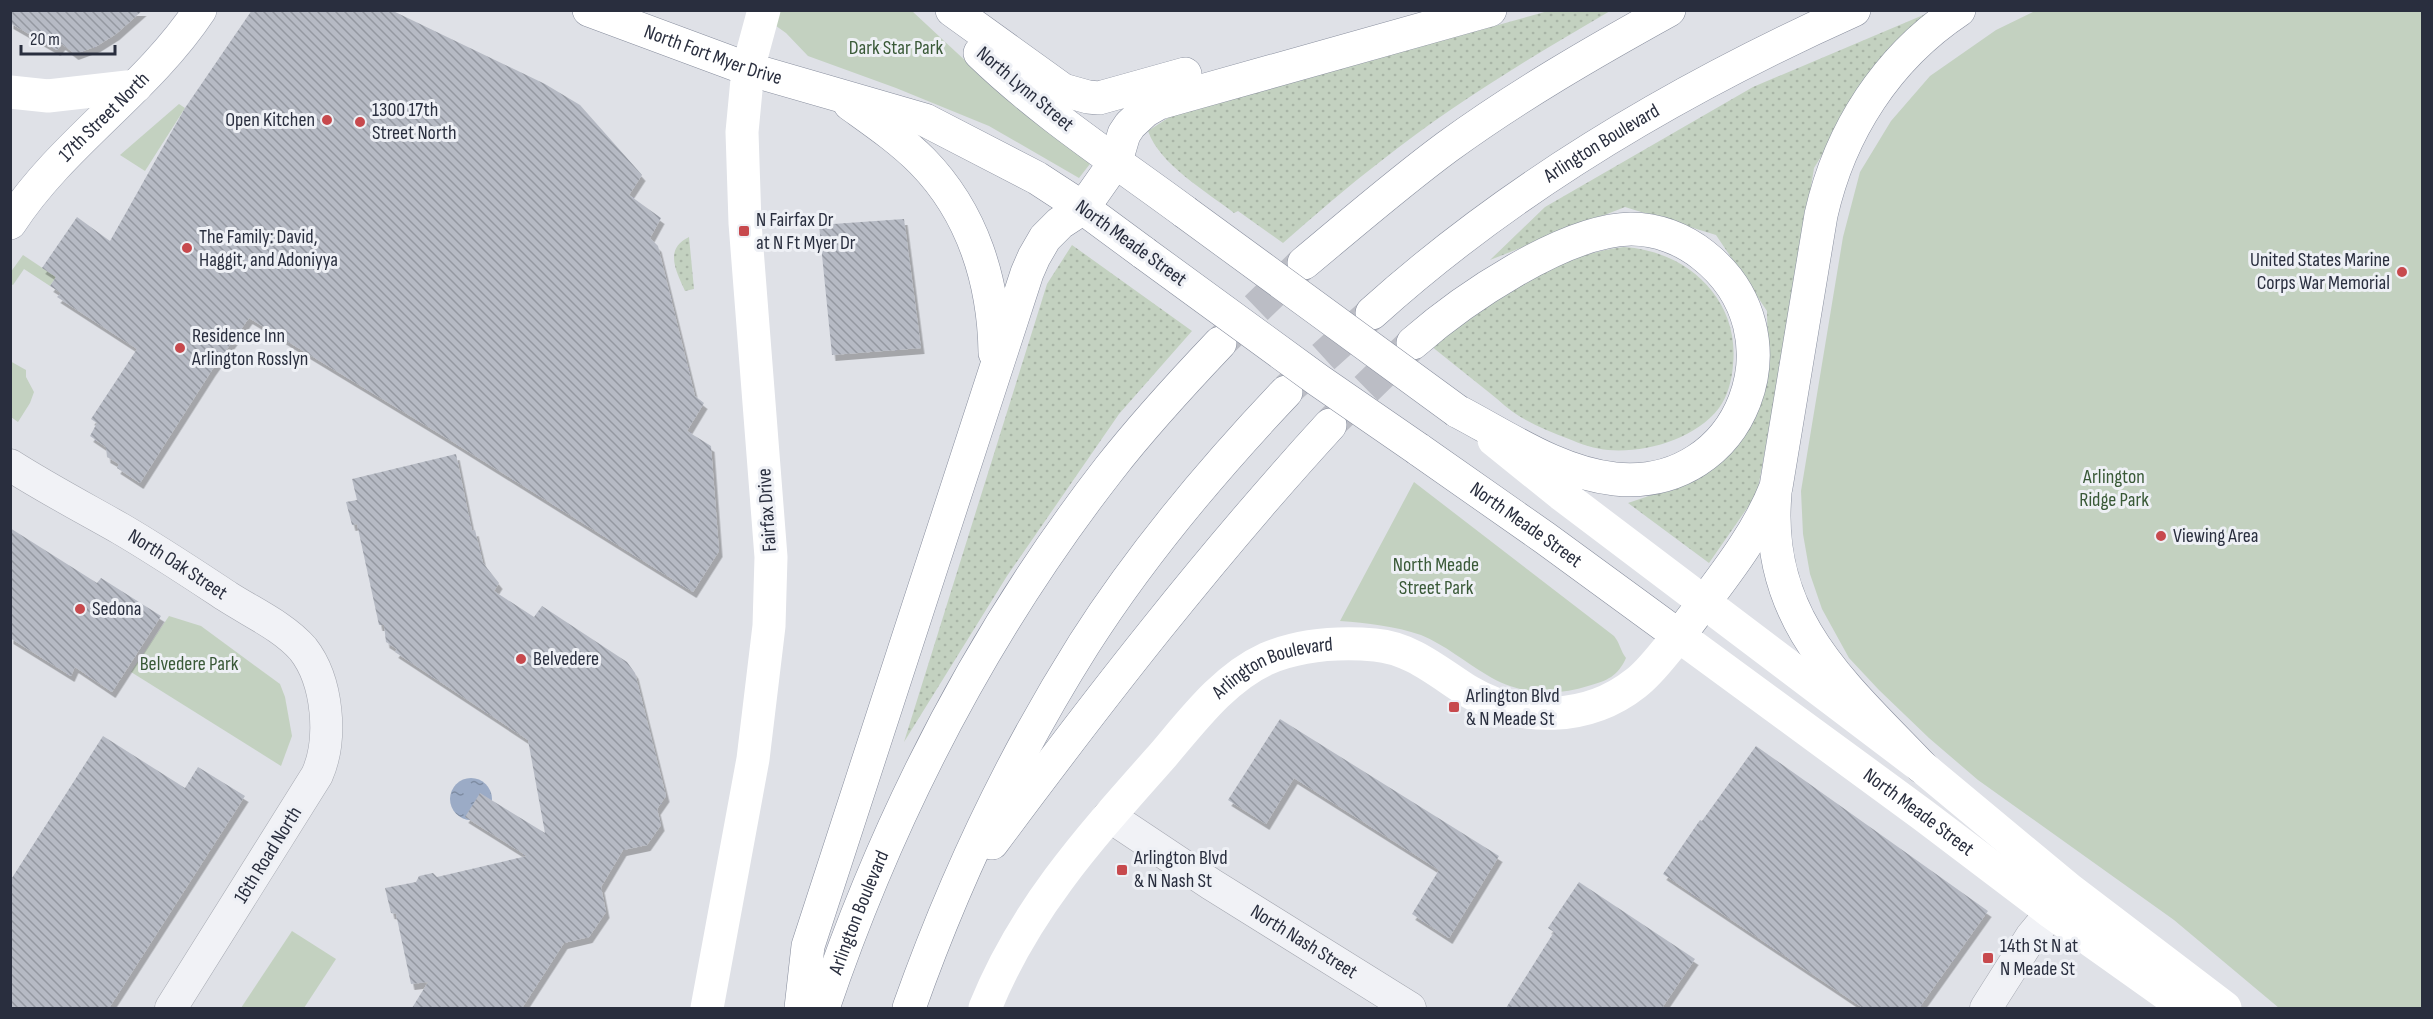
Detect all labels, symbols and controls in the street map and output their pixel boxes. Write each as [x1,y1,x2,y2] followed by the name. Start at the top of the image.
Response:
[21,18,116,56] scale bar
[641,20,785,90] street label: North Fort Myer Drive
[30,29,60,50] text: 20 m
[849,36,944,60] park label: Dark Star Park
[972,41,1078,137] street label: North Lynn Street
[54,67,154,167] street label: 17th Street North
[372,98,457,145] place label: 1300 17th Street North
[1539,99,1664,189] street label: Arlington Boulevard
[225,108,315,132] place label: Open Kitchen
[320,113,334,127] marker: Open Kitchen
[353,115,367,129] marker: 1300 17th Street North
[1071,195,1191,291] street label: North Meade Street
[756,208,856,255] place label: N Fairfax Dr at N Ft Myer Dr
[737,224,751,238] marker: N Fairfax Dr at N Ft Myer Dr
[199,225,338,272] place label: The Family: David, Haggit, and Adoniyya
[180,241,194,255] marker: The Family: David, Haggit, and Adoniyya
[2250,248,2390,295] place label: United States Marine Corps War Memorial
[2395,265,2409,279] marker: United States Marine Corps War Memorial
[191,324,308,371] place label: Residence Inn Arlington Rosslyn
[173,341,187,355] marker: Residence Inn Arlington Rosslyn
[2079,465,2149,512] park label: Arlington Ridge Park
[752,468,782,552] street label: Fairfax Drive
[1465,477,1587,573] street label: North Meade Street
[124,524,232,605] street label: North Oak Street
[2173,524,2258,548] place label: Viewing Area
[2154,529,2168,543] marker: Viewing Area
[1393,553,1479,600] park label: North Meade Street Park
[92,597,142,621] place label: Sedona
[73,602,87,616] marker: Sedona
[1206,632,1334,705] street label: Arlington Boulevard
[533,647,599,671] place label: Belvedere
[140,652,239,676] park label: Belvedere Park
[514,652,528,666] marker: Belvedere
[1465,684,1560,731] place label: Arlington Blvd & N Meade St
[1447,700,1461,714] marker: Arlington Blvd & N Meade St
[1859,763,1979,861] street label: North Meade Street
[229,802,307,908] street label: 16th Road North
[1133,846,1228,893] place label: Arlington Blvd & N Nash St
[823,847,894,979] street label: Arlington Boulevard
[1115,863,1129,877] marker: Arlington Blvd & N Nash St
[1246,900,1362,984] street label: North Nash Street
[2000,934,2078,981] place label: 14th St N at N Meade St
[1981,951,1995,965] marker: 14th St N at N Meade St

